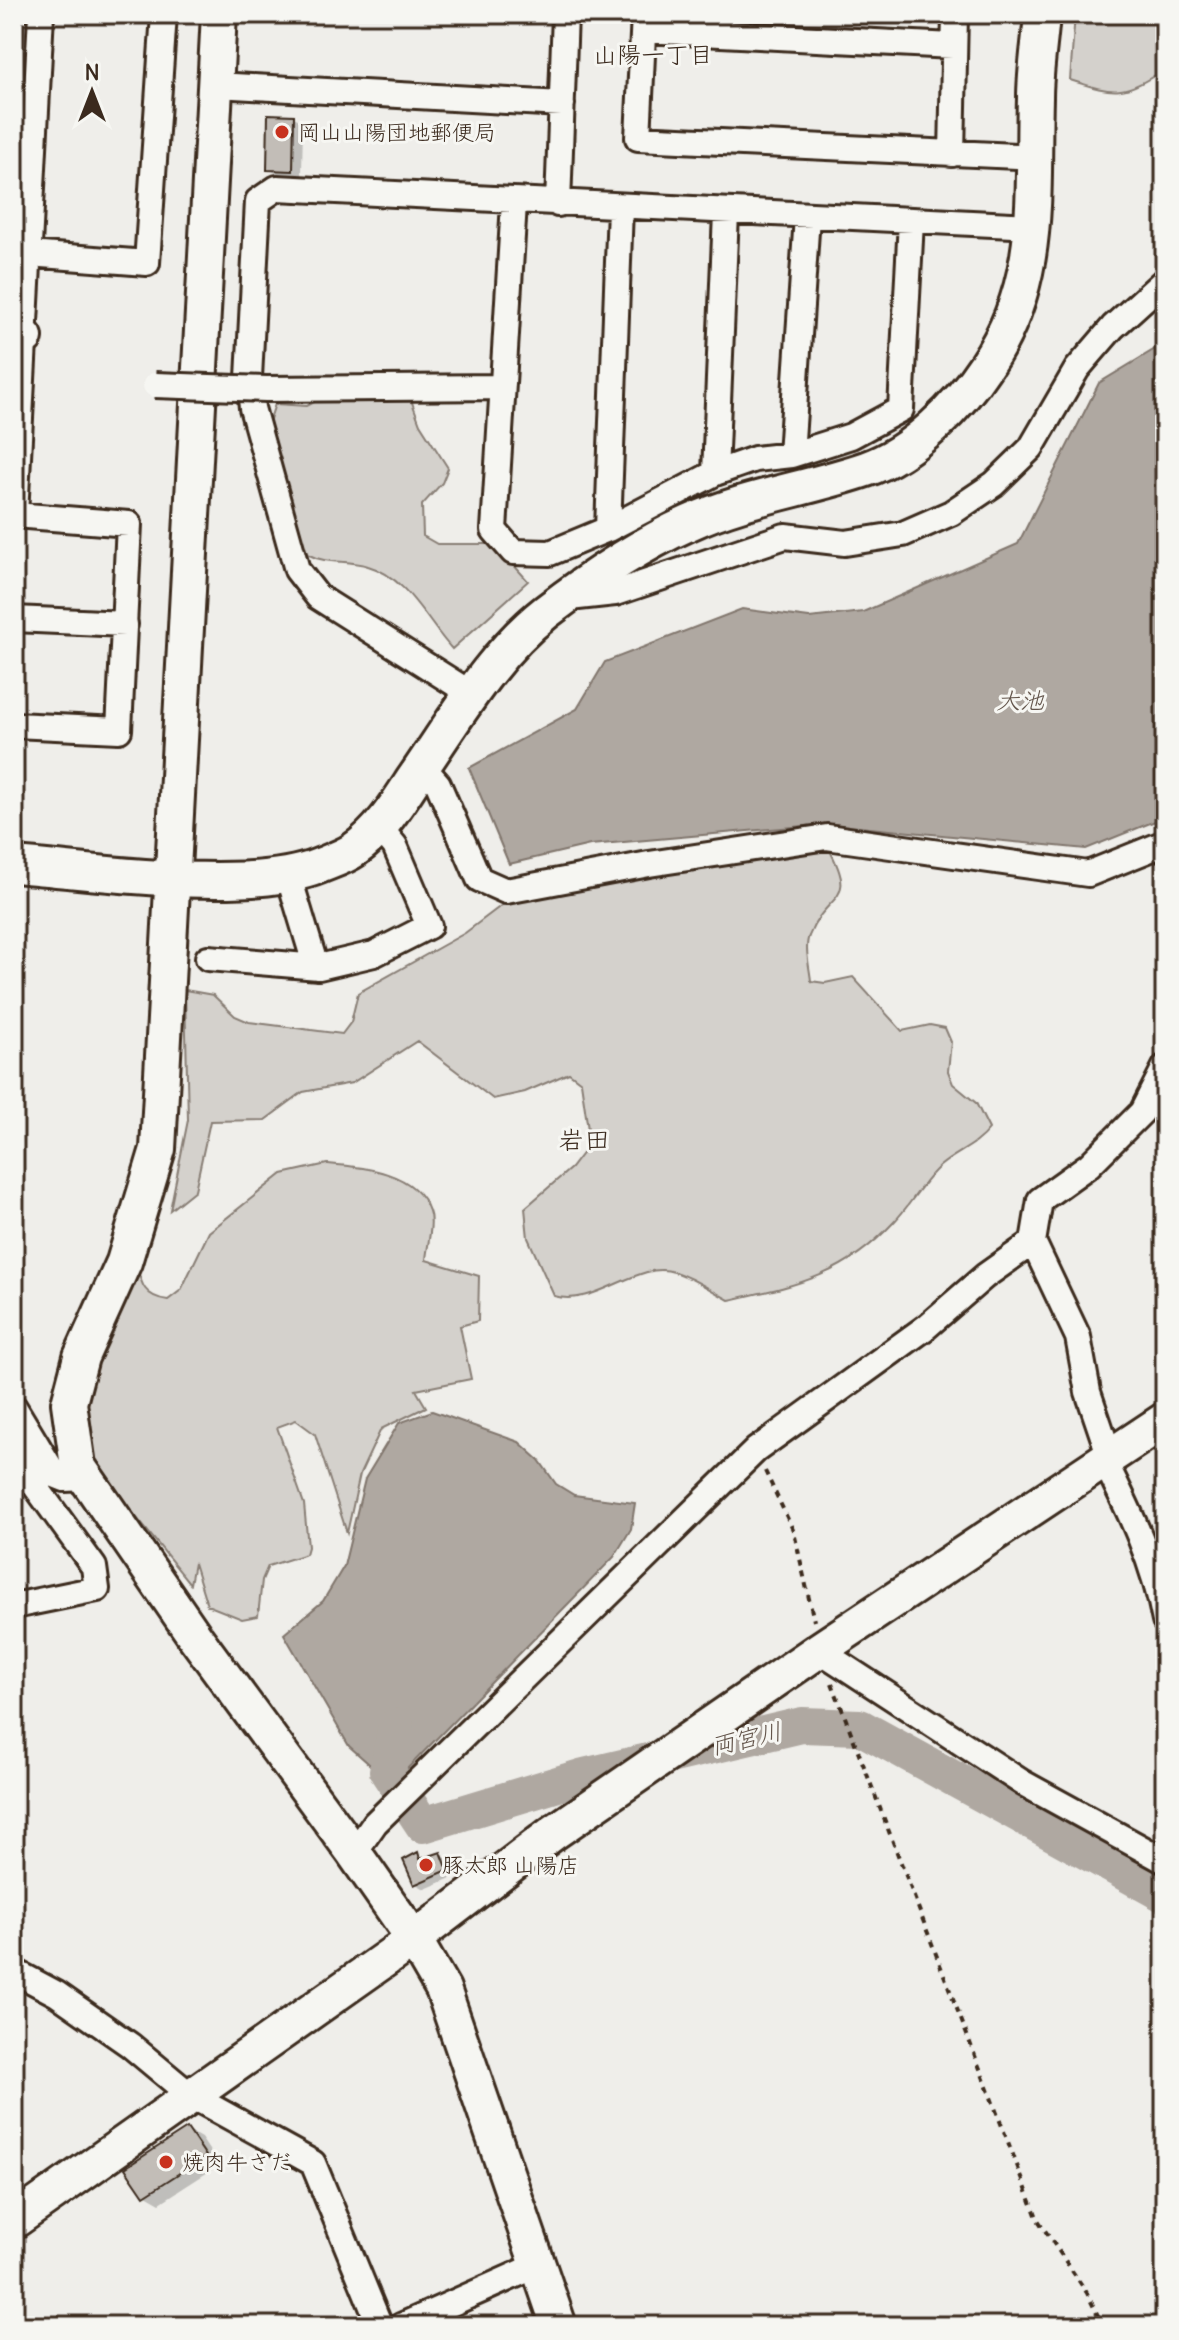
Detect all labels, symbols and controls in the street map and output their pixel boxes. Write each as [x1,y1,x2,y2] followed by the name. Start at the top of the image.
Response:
[593,39,713,69] district label: 山陽一丁目
[52,52,132,132] north arrow
[84,58,100,86] text: N
[298,118,496,146] place label: 岡山山陽団地郵便局
[273,123,291,141] marker: 岡山山陽団地郵便局
[996,685,1045,715] water label: 大池
[558,1123,610,1156] district label: 岩田
[708,1715,784,1761] water label: 両宮川
[442,1851,579,1879] place label: 豚太郎 山陽店
[417,1856,435,1874] marker: 豚太郎 山陽店
[182,2148,292,2176] place label: 焼肉牛さだ
[157,2153,175,2171] marker: 焼肉牛さだ

